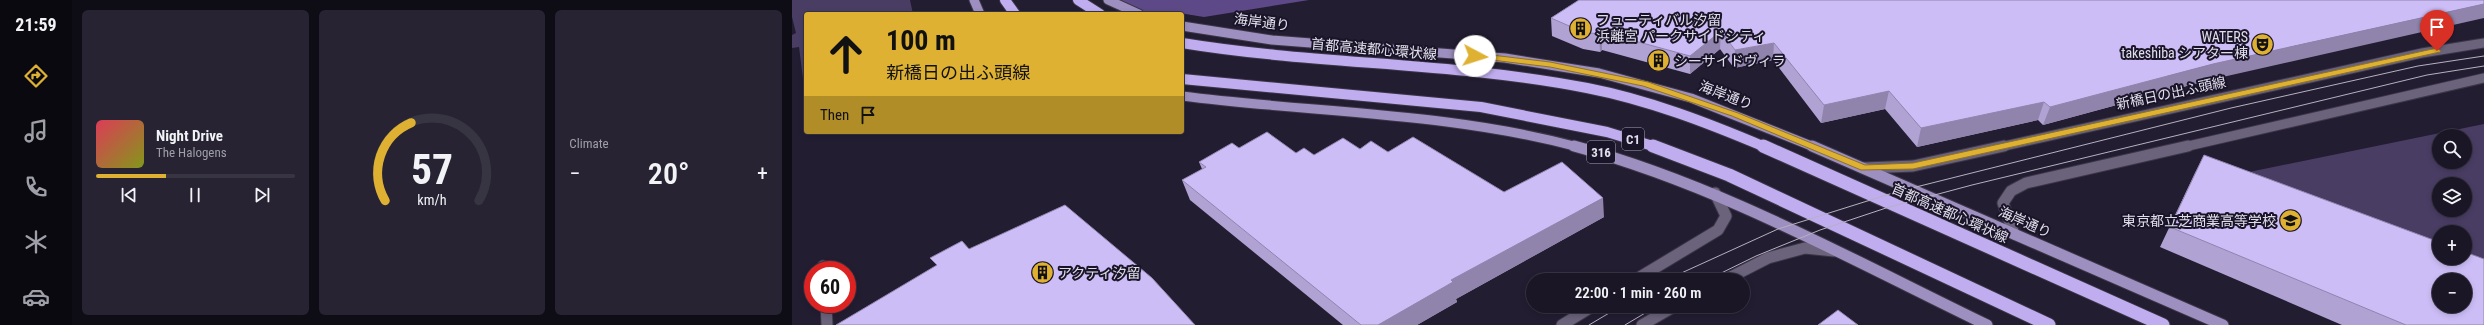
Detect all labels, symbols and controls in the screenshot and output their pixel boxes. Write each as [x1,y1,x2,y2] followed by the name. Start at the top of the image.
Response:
[2420,10,2454,51] pin
[1233,11,1291,33] street label: 海岸通り
[1596,12,1766,44] place label: フューティバル汐留 浜離宮 パークサイドシティ
[15,14,57,35] text: 21:59
[1567,15,1593,41] building icon: フューティバル汐留 浜離宮 パークサイドシティ
[2426,16,2448,38] icon: arrive
[886,24,956,57] text: 100 m
[820,28,872,80] icon: ahead
[2121,29,2248,61] place label: WATERS takeshiba シアター棟
[2250,32,2276,58] theatre icon: WATERS takeshiba シアター棟
[1454,35,1496,77] position arrow
[1311,36,1437,62] street label: 首都高速都心環状線
[1646,48,1672,74] building icon: シーサイドヴィラ
[1674,53,1786,69] place label: シーサイドヴィラ
[22,62,50,90] icon: directions
[886,62,1030,83] text: 新橋日の出ふ頭線
[2115,74,2227,112] street label: 新橋日の出ふ頭線
[1697,77,1755,113] street label: 海岸通り
[857,104,879,126] icon: arrive
[820,106,849,124] text: Then
[22,117,50,145] icon: music
[156,127,223,145] text: Night Drive
[1622,128,1644,150] road number: C1
[2432,129,2472,313] map controls
[2432,129,2472,169] button: search
[569,136,609,151] text: Climate
[1587,141,1615,163] road number: 316
[411,144,453,193] text: 57
[156,145,227,160] text: The Halogens
[648,156,690,191] text: 20°
[569,161,580,186] text: −
[757,161,768,186] text: +
[22,173,50,201] icon: phone
[2432,177,2472,217] button: layers
[1889,180,2011,246] street label: 首都高速都心環状線
[118,184,140,206] icon: previous
[184,184,206,206] icon: pause
[251,184,273,206] icon: next
[417,191,447,207] text: km/h
[1996,203,2054,241] street label: 海岸通り
[2278,208,2304,234] school or university icon: 東京都立芝商業高等学校
[2122,213,2276,229] place label: 東京都立芝商業高等学校
[2432,225,2472,265] button: +
[22,228,50,256] icon: climate
[1030,260,1056,286] building icon: アクティ汐留
[804,261,856,313] speed limit sign: 60
[1058,265,1140,281] place label: アクティ汐留
[2432,273,2472,313] button: −
[22,283,50,311] icon: car
[1575,284,1701,302] text: 22:00 · 1 min · 260 m

